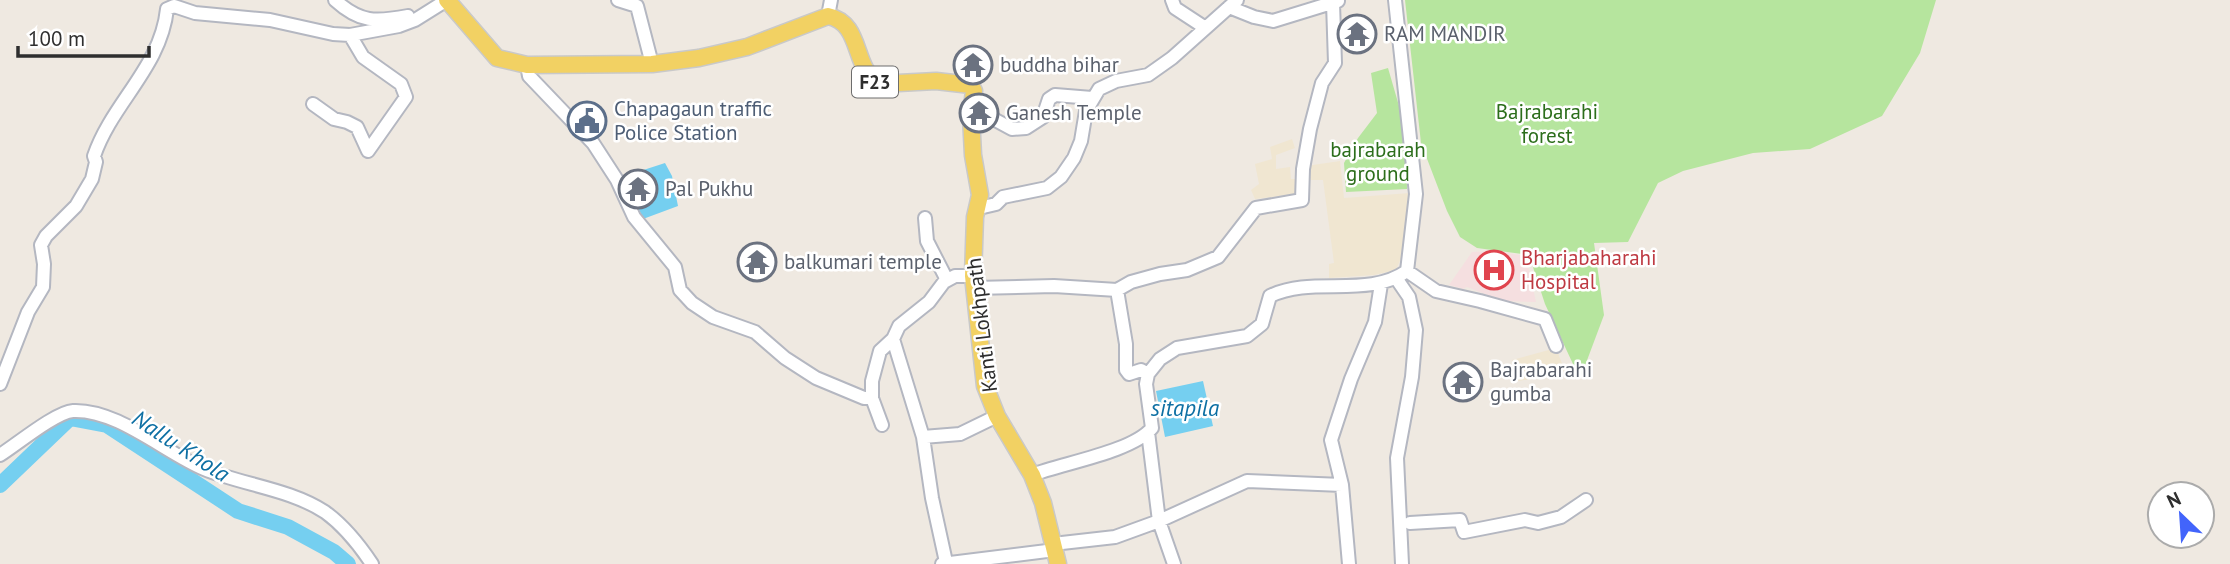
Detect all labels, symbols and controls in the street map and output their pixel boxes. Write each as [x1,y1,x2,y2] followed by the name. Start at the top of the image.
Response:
[1336,13,1378,55] temple icon: RAM MANDIR
[18,14,149,58] scale bar
[1384,20,1506,47] place label: RAM MANDIR
[28,25,85,52] text: 100 m
[952,44,994,86] temple icon: buddha bihar
[1000,51,1119,78] place label: buddha bihar
[852,66,898,97] road number: F23
[958,92,1000,134] temple icon: Ganesh Temple
[614,95,772,146] place label: Chapagaun traffic Police Station
[1496,98,1598,149] park label: Bajrabarahi forest
[1006,99,1142,126] place label: Ganesh Temple
[566,100,608,142] public building icon: Chapagaun traffic Police Station
[1330,136,1426,187] park label: bajrabarah ground
[617,168,659,210] temple icon: Pal Pukhu
[665,175,753,202] place label: Pal Pukhu
[736,241,778,283] temple icon: balkumari temple
[1521,244,1657,295] place label: Bharjabaharahi Hospital
[784,248,942,275] place label: balkumari temple
[1473,249,1515,291] hospital icon: Bharjabaharahi Hospital
[960,256,1003,394] street label: Kanti Lokhpath
[1490,356,1592,407] place label: Bajrabarahi gumba
[1442,361,1484,403] temple icon: Bajrabarahi gumba
[1151,393,1219,422] water label: sitapila
[127,403,236,488] water label: Nallu Khola
[2146,480,2216,550] north arrow
[2163,486,2185,513] text: N

